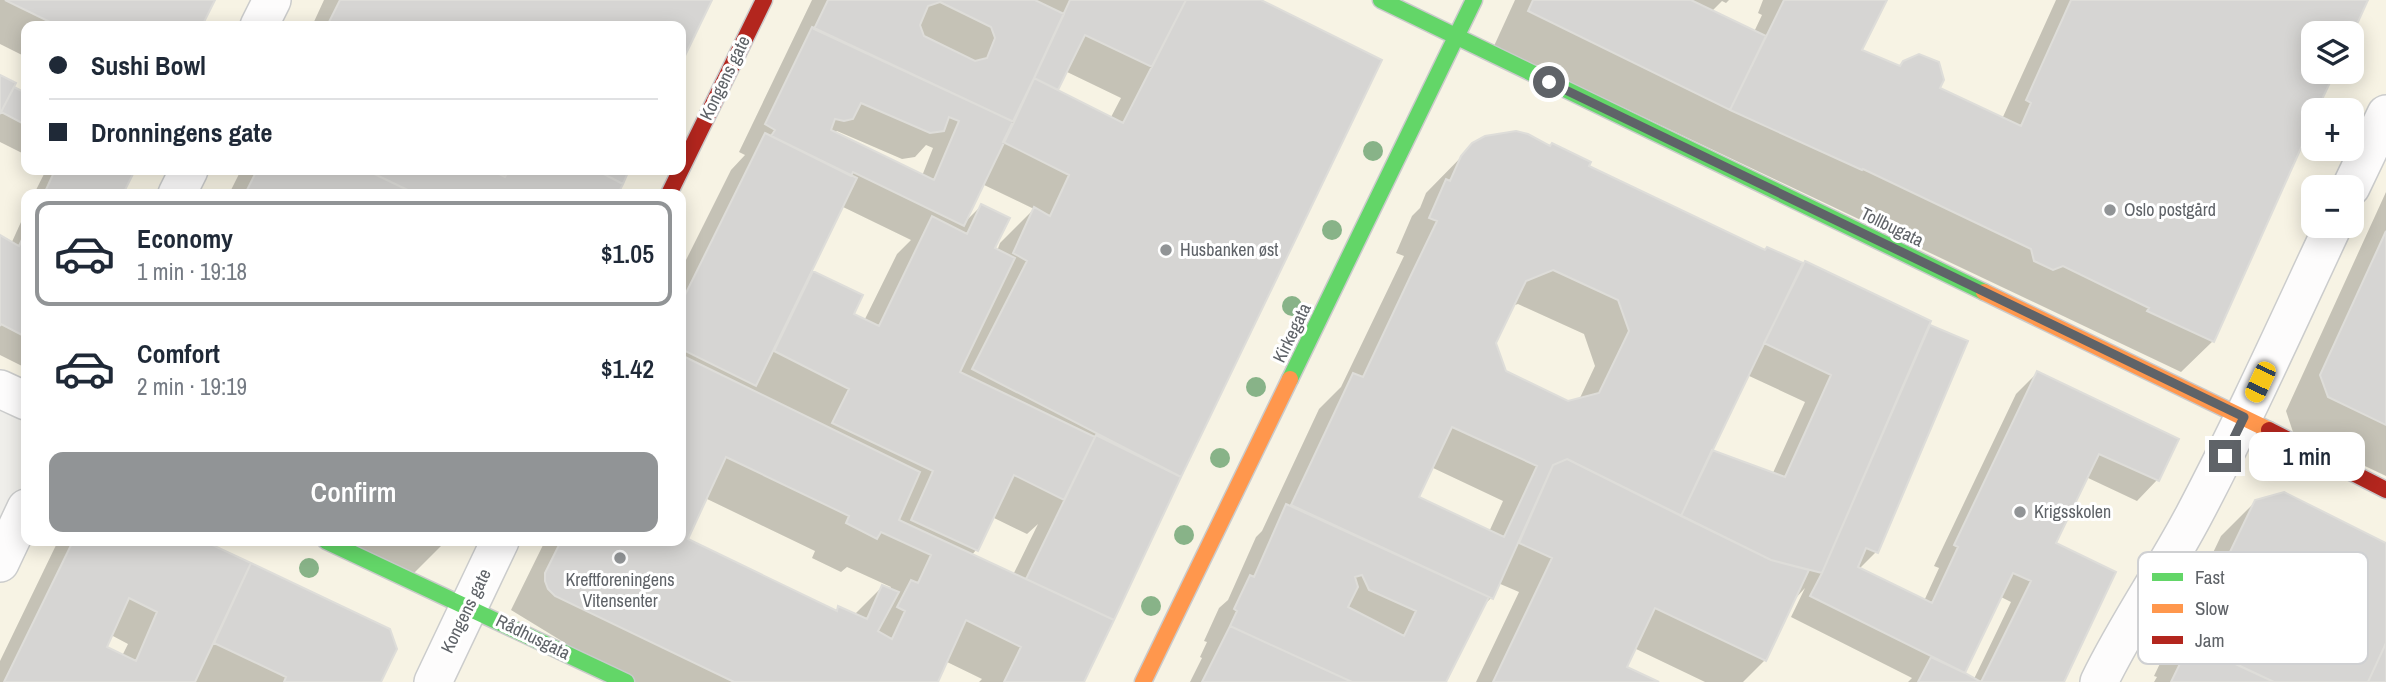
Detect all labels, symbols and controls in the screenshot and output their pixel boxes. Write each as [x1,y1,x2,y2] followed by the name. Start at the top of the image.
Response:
[2301,21,2364,238] map controls
[2301,21,2364,84] button: layers
[693,31,756,124] street label: Kongens gate
[91,48,206,83] text: Sushi Bowl
[1533,66,1565,98] route start
[2301,98,2364,161] button: +
[91,115,272,150] text: Dronningens gate
[2301,175,2364,238] button: −
[2124,197,2216,222] place label: Oslo postgård
[1856,201,1928,253] street label: Tollbugata
[2102,202,2118,218] marker: Oslo postgård
[137,221,233,256] text: Economy
[53,222,116,285] icon: car
[601,236,654,271] text: $1.05
[1180,237,1278,262] place label: Husbanken øst
[1158,242,1174,258] marker: Husbanken øst
[137,256,247,287] text: 1 min · 19:18
[1266,299,1317,367] street label: Kirkegata
[137,336,220,371] text: Comfort
[53,337,116,400] icon: car
[601,351,654,386] text: $1.42
[2242,359,2279,405] car
[137,371,247,402] text: 2 min · 19:19
[2250,432,2365,480] callout: 1 min
[2209,440,2241,472] route end
[2283,441,2331,472] text: 1 min
[49,452,658,532] button: Confirm
[2034,499,2111,524] place label: Krigsskolen
[2012,504,2028,520] marker: Krigsskolen
[612,550,628,566] marker: Kreftforeningens Vitensenter
[2138,552,2368,664] legend
[434,564,497,657] street label: Kongens gate
[2195,564,2225,590] text: Fast
[565,567,675,613] place label: Kreftforeningens Vitensenter
[2195,595,2230,621] text: Slow
[492,608,574,665] street label: Rådhusgata
[2195,627,2224,653] text: Jam

